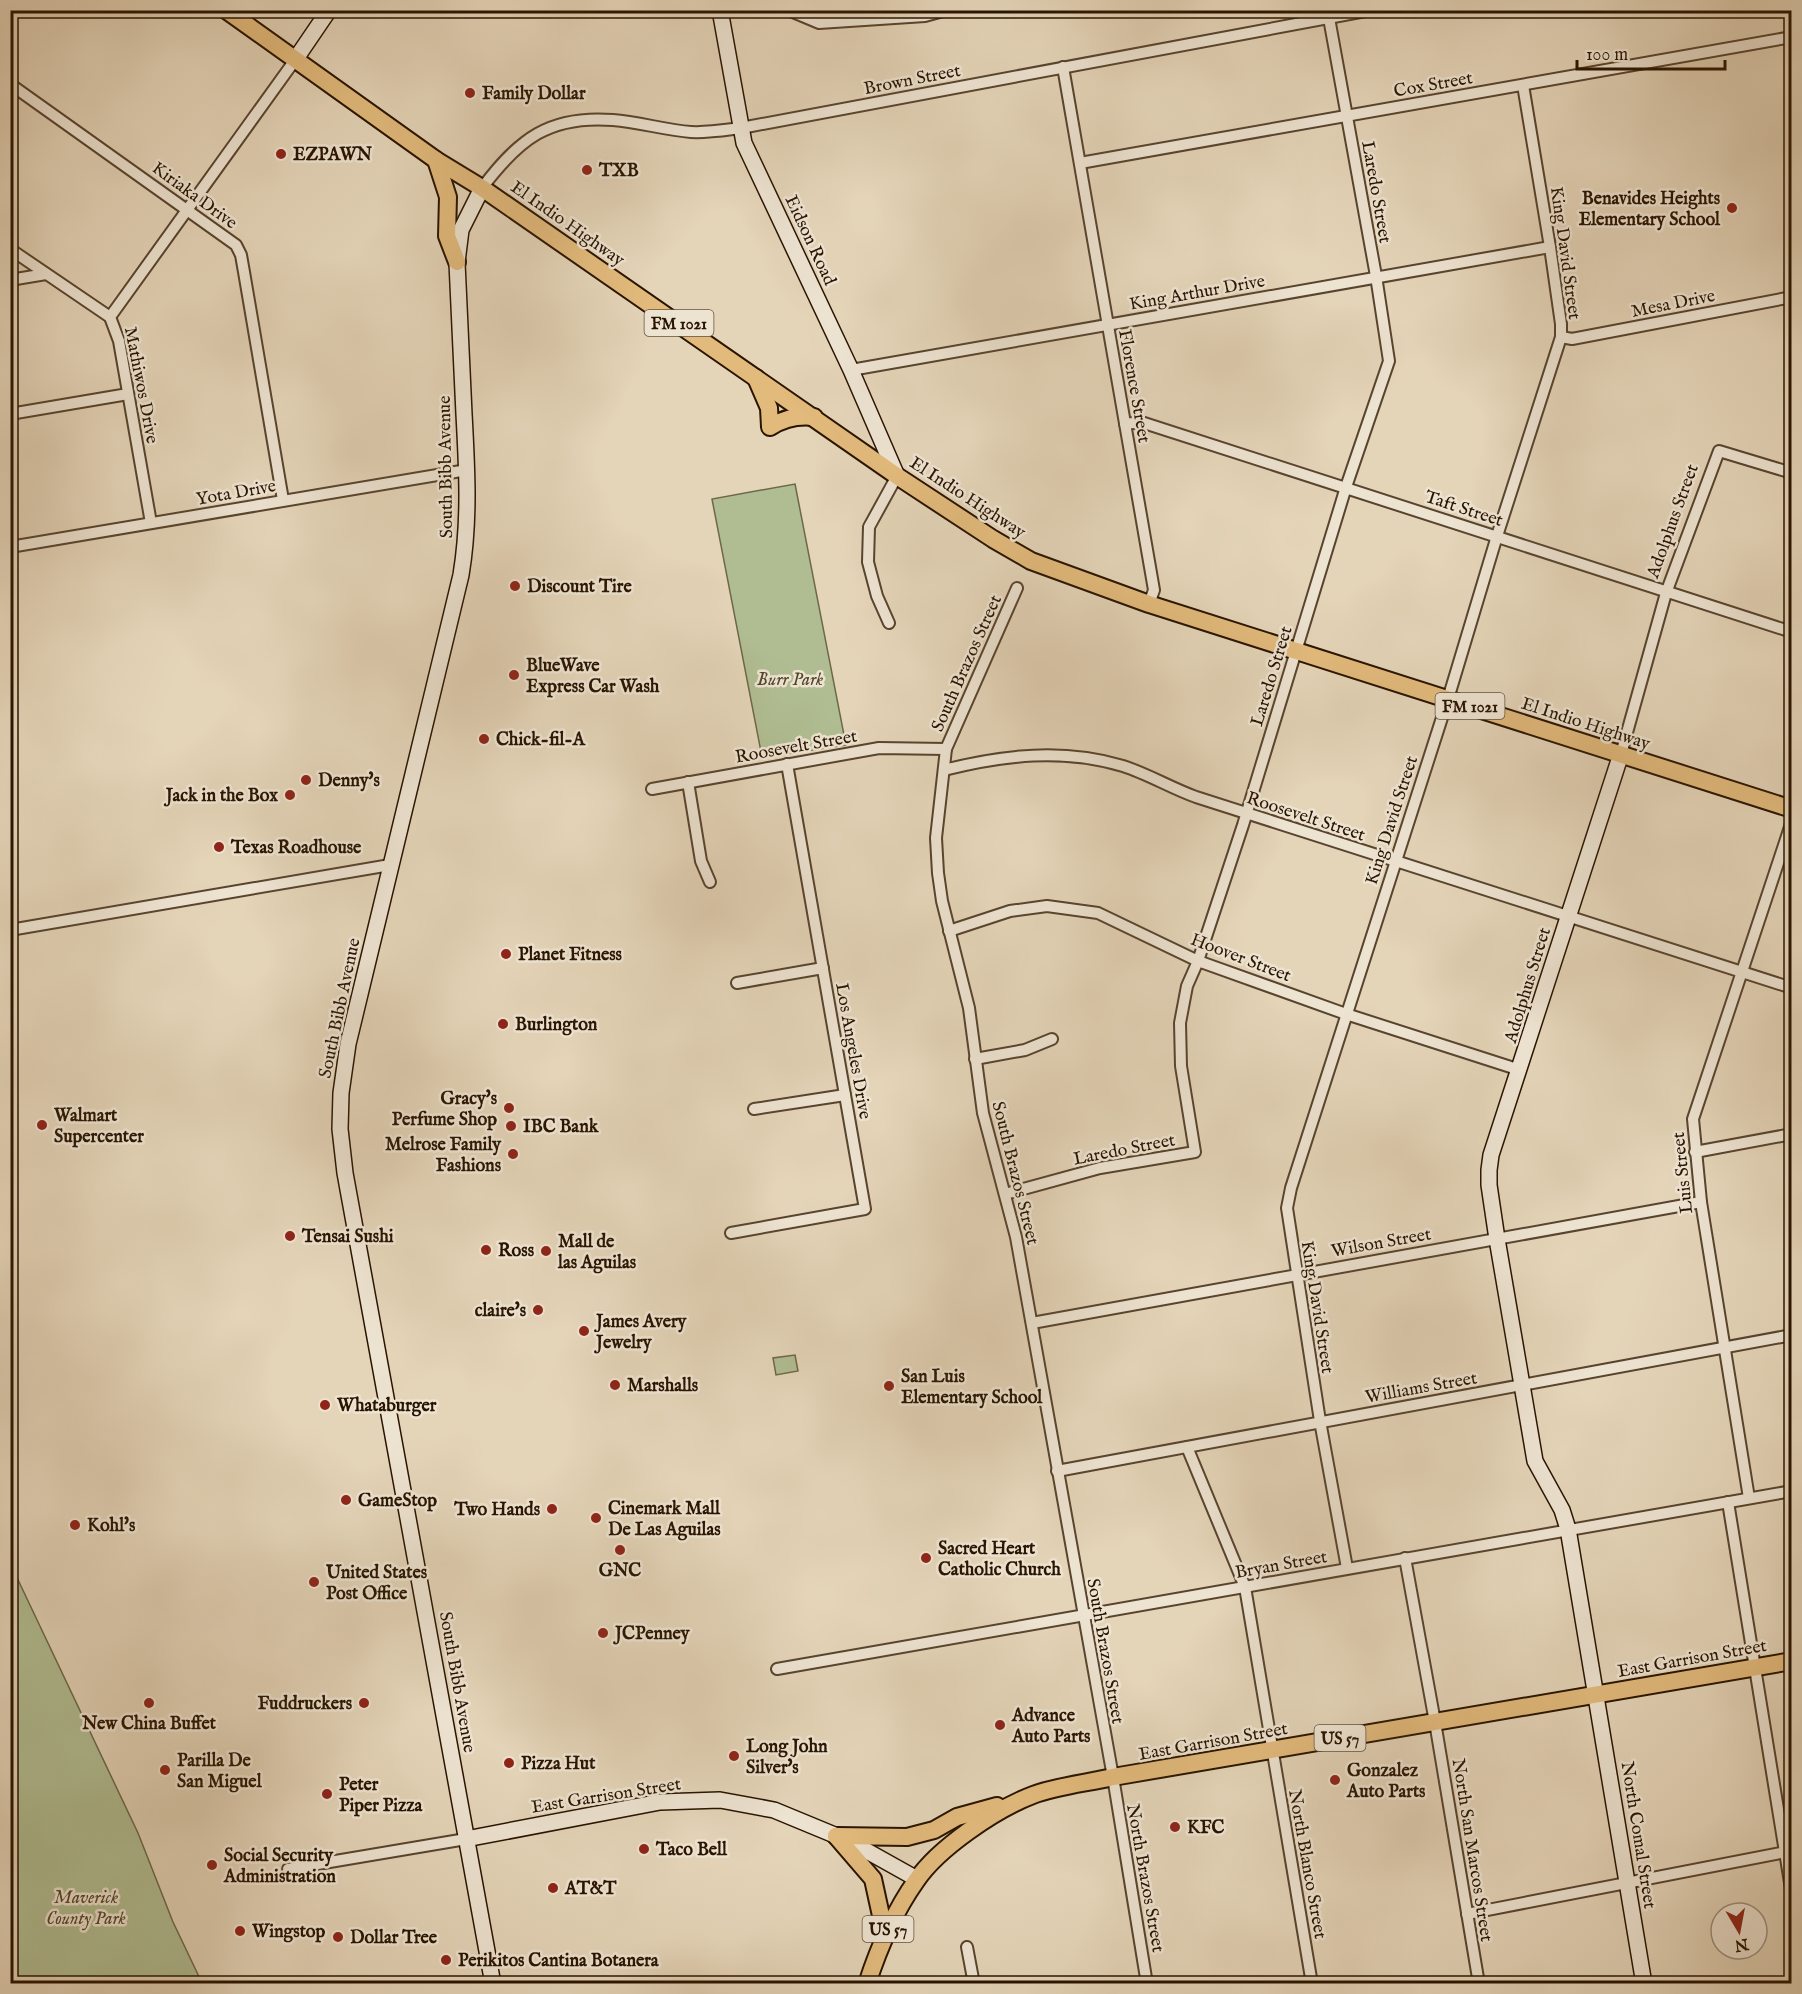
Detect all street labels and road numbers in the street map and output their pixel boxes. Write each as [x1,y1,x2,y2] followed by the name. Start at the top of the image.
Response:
[862,60,963,101] street label: Brown Street
[1392,67,1475,104] street label: Cox Street
[1355,139,1396,245] street label: Laredo Street
[147,157,241,235] street label: Kiriaka Drive
[506,176,629,272] street label: El Indio Highway
[1544,185,1585,321] street label: King David Street
[779,192,841,290] street label: Eidson Road
[1128,270,1267,317] street label: King Arthur Drive
[1629,285,1717,324] street label: Mesa Drive
[644,310,714,336] road number: FM 1021
[118,325,163,446] street label: Mathiwos Drive
[1112,328,1155,445] street label: Florence Street
[434,395,459,539] street label: South Bibb Avenue
[905,452,1030,545] street label: El Indio Highway
[1642,461,1705,583] street label: Adolphus Street
[195,475,278,512] street label: Yota Drive
[1422,486,1506,533] street label: Taft Street
[927,592,1008,736] street label: South Brazos Street
[1246,624,1299,729] street label: Laredo Street
[1436,693,1504,719] road number: FM 1021
[1518,693,1653,756] street label: El Indio Highway
[733,725,859,770] street label: Roosevelt Street
[1361,753,1424,888] street label: King David Street
[1243,787,1368,847] street label: Roosevelt Street
[1500,925,1557,1047] street label: Adolphus Street
[1187,929,1294,988] street label: Hoover Street
[314,936,367,1081] street label: South Bibb Avenue
[829,981,876,1121] street label: Los Angeles Drive
[986,1099,1044,1248] street label: South Brazos Street
[1071,1129,1177,1172] street label: Laredo Street
[1668,1131,1699,1215] street label: Luis Street
[1329,1223,1433,1264] street label: Wilson Street
[1295,1239,1338,1375] street label: King David Street
[1363,1367,1479,1410] street label: Williams Street
[1233,1546,1329,1585] street label: Bryan Street
[1080,1577,1129,1726] street label: South Brazos Street
[433,1610,480,1755] street label: South Bibb Avenue
[1616,1635,1769,1684] street label: East Garrison Street
[1137,1718,1290,1767] street label: East Garrison Street
[1314,1725,1366,1751] road number: US 57
[1446,1757,1497,1944] street label: North San Marcos Street
[1615,1760,1661,1911] street label: North Comal Street
[530,1773,683,1820] street label: East Garrison Street
[1282,1788,1331,1941] street label: North Blanco Street
[1120,1802,1169,1954] street label: North Brazos Street
[862,1916,914,1942] road number: US 57

